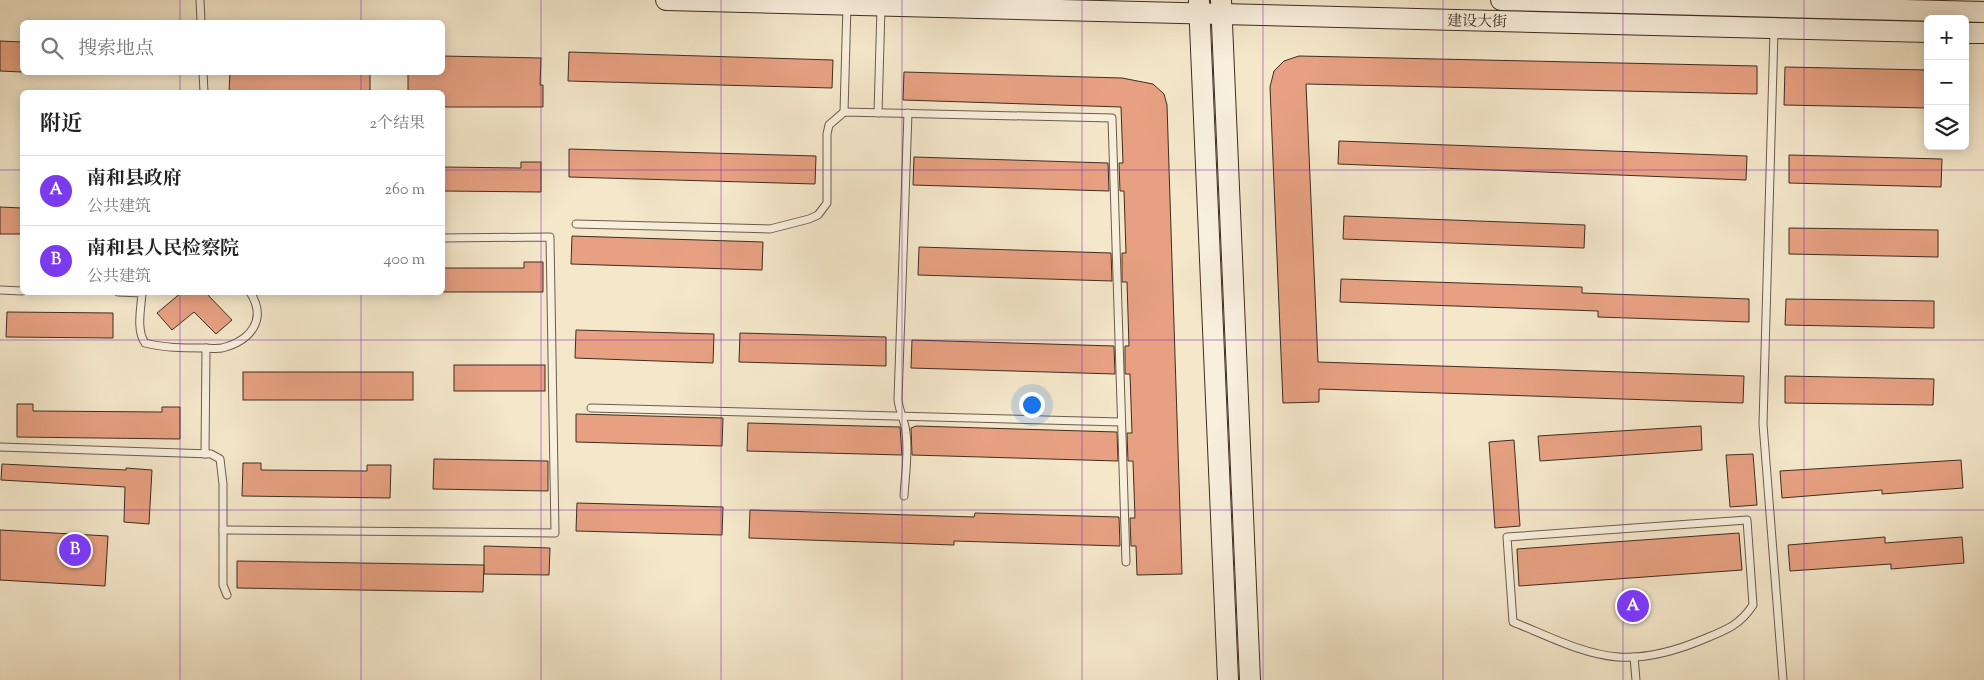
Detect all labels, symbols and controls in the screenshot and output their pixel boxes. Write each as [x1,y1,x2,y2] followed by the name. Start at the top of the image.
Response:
[1447,11,1507,34] street label: 建设大街
[1924,15,1969,150] map controls
[1924,15,1969,60] button: +
[20,20,445,75] search box
[38,34,66,62] icon: search
[78,36,154,63] text: 搜索地点
[1924,60,1969,105] button: −
[1924,105,1969,150] button: layers
[40,110,82,140] text: 附近
[370,113,425,136] text: 2个结果
[87,166,182,193] text: 南和县政府
[50,179,63,202] text: A
[384,179,425,202] text: 260 m
[87,196,151,219] text: 公共建筑
[87,236,239,263] text: 南和县人民检察院
[51,249,61,272] text: B
[384,249,425,272] text: 400 m
[87,266,151,289] text: 公共建筑
[1019,392,1045,418] your location
[59,531,91,569] pin: B
[1617,587,1649,625] pin: A

